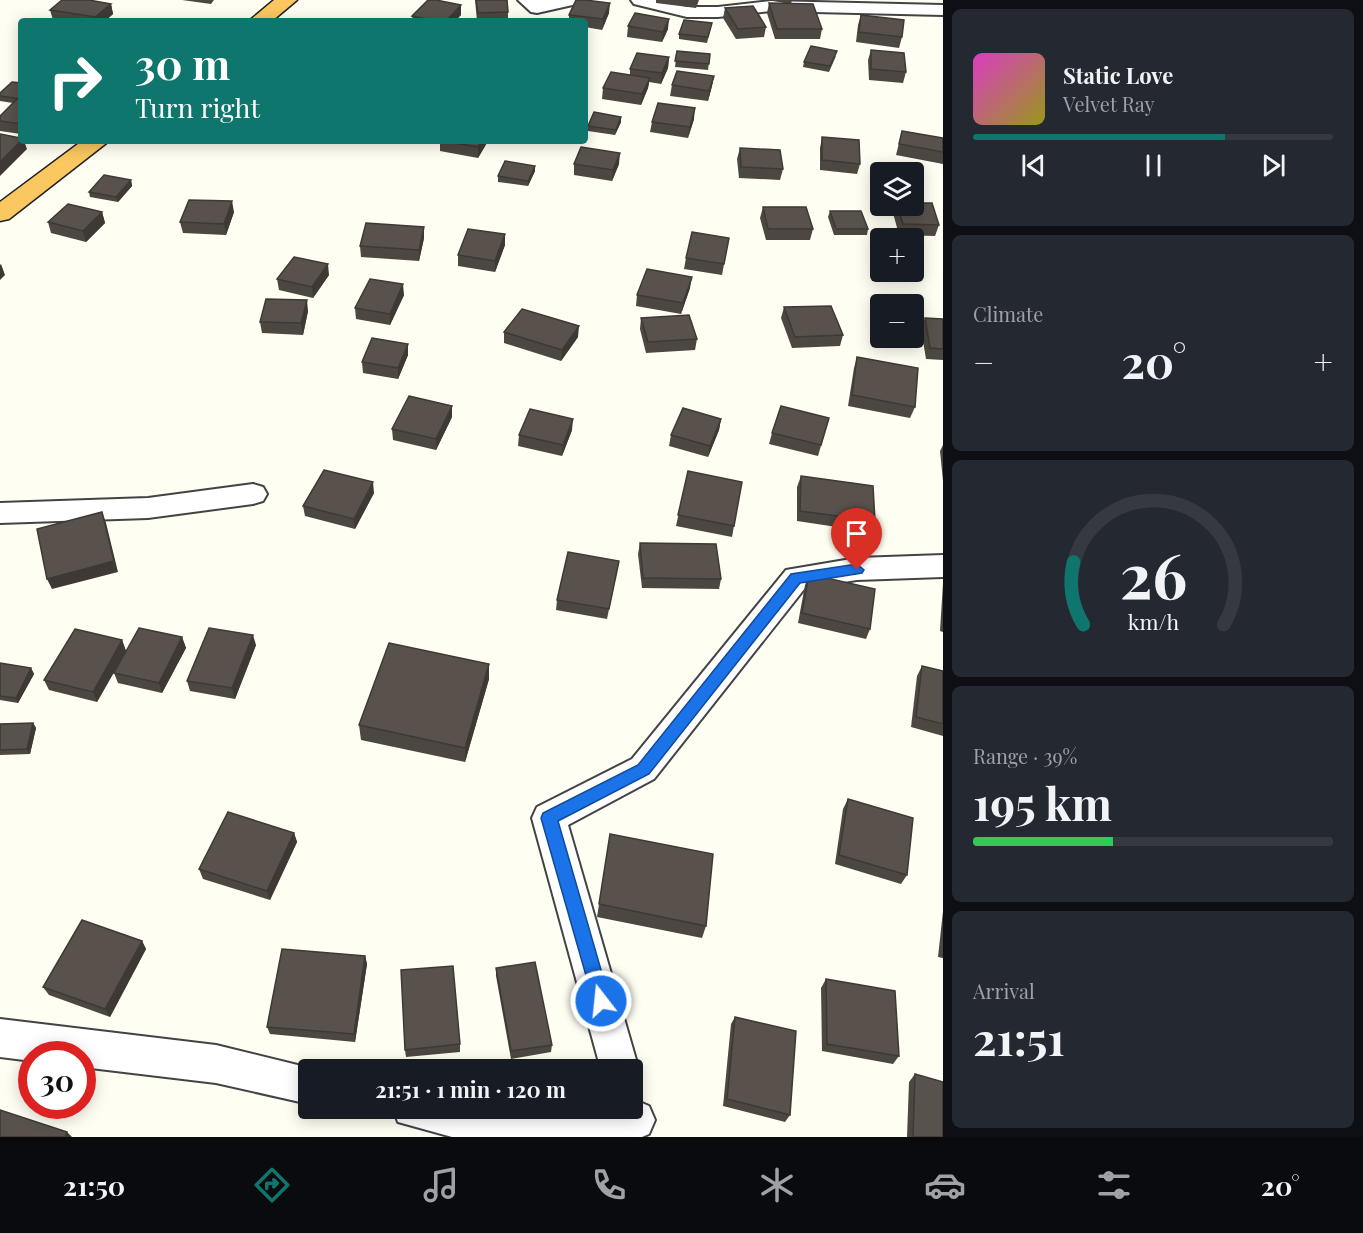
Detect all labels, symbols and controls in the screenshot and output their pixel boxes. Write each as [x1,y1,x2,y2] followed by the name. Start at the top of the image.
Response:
[135,35,230,91] text: 30 m
[36,42,114,120] icon: right
[1063,60,1173,90] text: Static Love
[135,89,260,125] text: Turn right
[1063,90,1155,117] text: Velvet Ray
[1017,149,1050,182] icon: previous
[1137,149,1170,182] icon: pause
[1257,149,1290,182] icon: next
[870,162,924,348] map controls
[870,162,924,216] button: layers
[870,228,924,282] button: +
[870,294,924,348] button: −
[973,300,1043,327] text: Climate
[1122,330,1186,390] text: 20°
[973,339,994,383] text: −
[1314,339,1333,383] text: +
[831,508,882,570] pin
[840,517,873,550] icon: arrive
[1119,532,1187,616] text: 26
[1127,608,1179,636] text: km/h
[973,742,1077,769] text: Range · 39%
[973,772,1112,832] text: 195 km
[569,969,633,1033] position arrow
[973,977,1035,1004] text: Arrival
[973,1007,1065,1067] text: 21:51
[18,1041,96,1119] speed limit sign: 30
[375,1074,566,1104] text: 21:51 · 1 min · 120 m
[251,1164,293,1206] icon: directions
[420,1164,462,1206] icon: music
[588,1164,630,1206] icon: phone
[756,1164,798,1206] icon: climate
[924,1164,966,1206] icon: car
[1093,1164,1135,1206] icon: filters
[63,1167,125,1203] text: 21:50
[1261,1167,1300,1203] text: 20°

